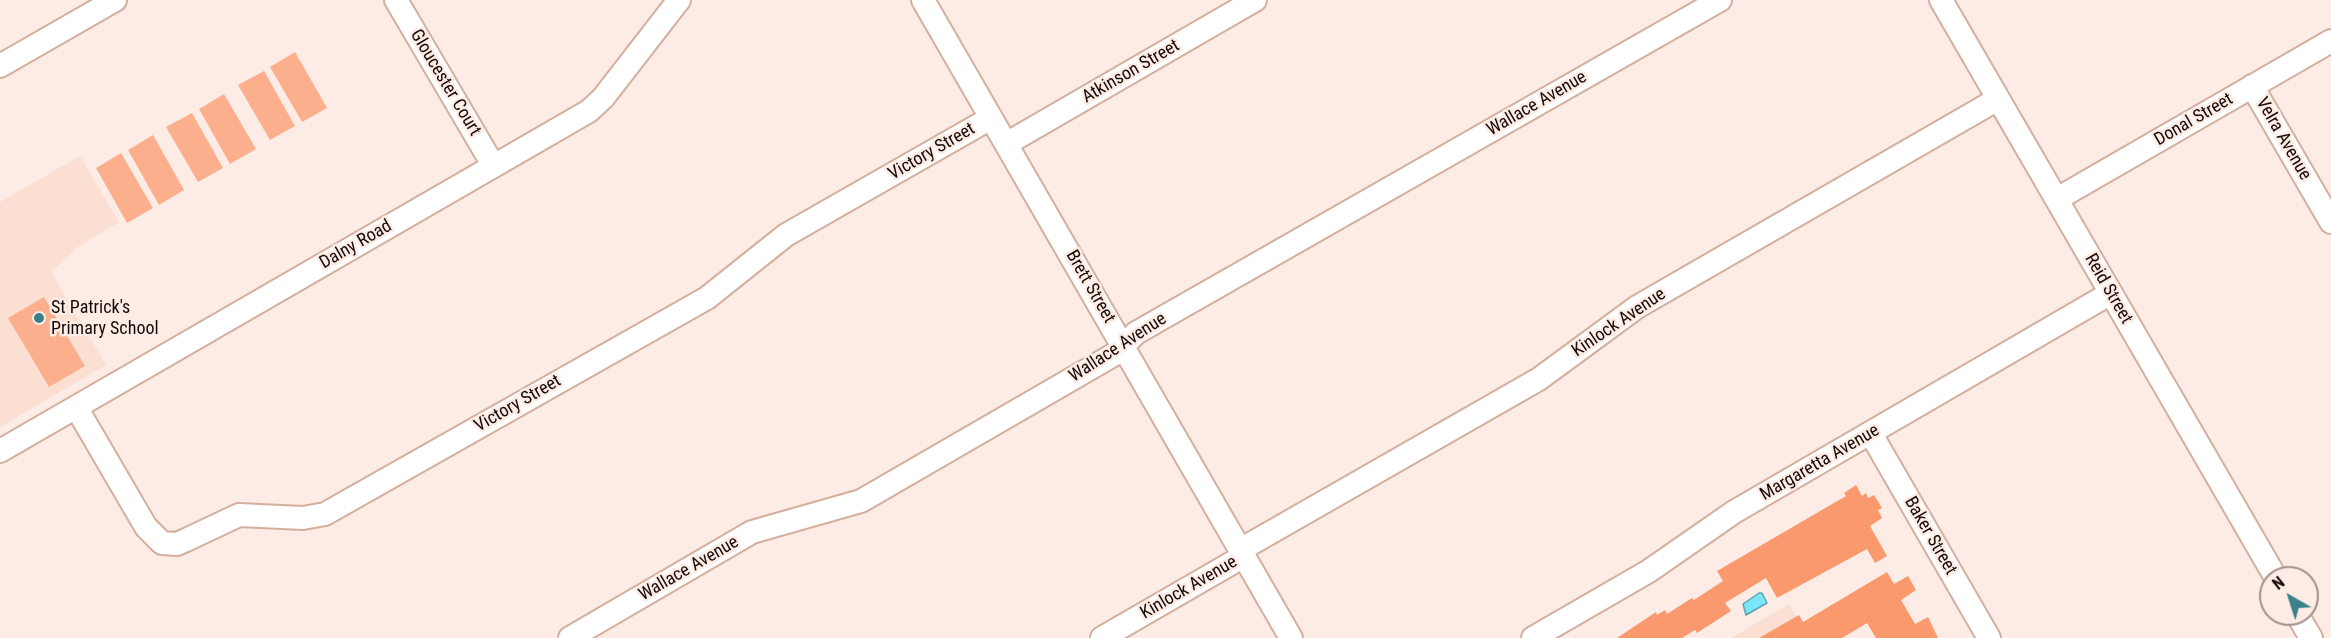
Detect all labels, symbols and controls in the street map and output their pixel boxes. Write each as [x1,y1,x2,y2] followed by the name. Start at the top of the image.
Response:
[405,26,485,140] street label: Gloucester Court
[1078,35,1184,109] street label: Atkinson Street
[1483,67,1591,141] street label: Wallace Avenue
[2151,89,2237,151] street label: Donal Street
[2251,94,2315,184] street label: Velra Avenue
[885,119,979,185] street label: Victory Street
[316,216,396,274] street label: Dalny Road
[1061,247,1119,327] street label: Brett Street
[2079,250,2137,328] street label: Reid Street
[1568,284,1670,362] street label: Kinlock Avenue
[51,297,159,340] place label: St Patrick's Primary School
[1065,309,1171,387] street label: Wallace Avenue
[32,311,46,325] marker: St Patrick's Primary School
[471,371,565,437] street label: Victory Street
[1757,420,1883,506] street label: Margaretta Avenue
[1899,493,1961,579] street label: Baker Street
[635,532,743,606] street label: Wallace Avenue
[1137,552,1241,624] street label: Kinlock Avenue
[2259,566,2319,626] north arrow
[2269,573,2288,594] text: N

